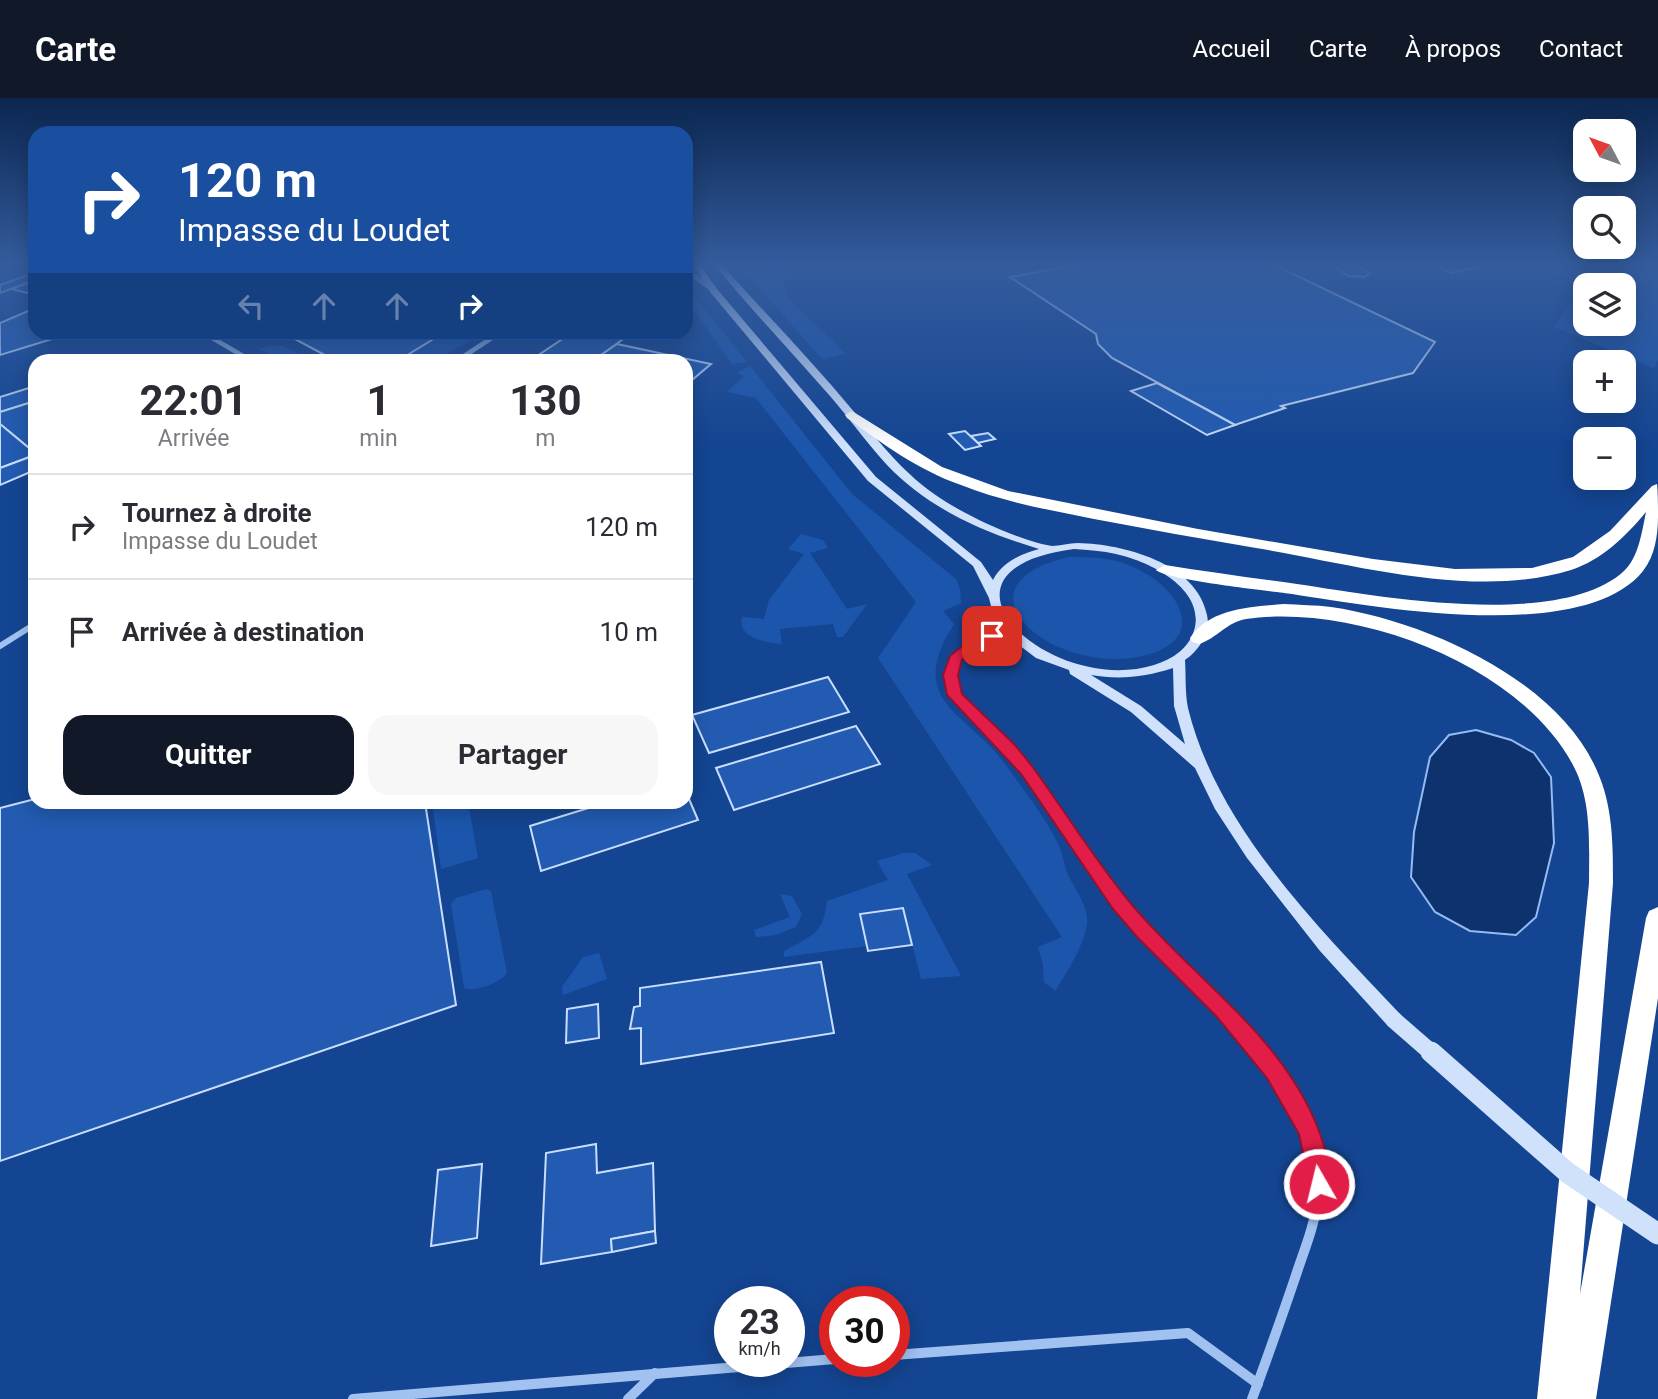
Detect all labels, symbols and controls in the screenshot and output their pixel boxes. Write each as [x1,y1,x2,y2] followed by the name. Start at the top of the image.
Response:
[35,30,116,69] text: Carte
[1192,35,1271,63] text: Accueil
[1309,35,1367,63] text: Carte
[1405,35,1501,63] text: À propos
[1539,35,1623,63] text: Contact
[1573,119,1636,182] north arrow
[1573,119,1636,490] map controls
[178,152,317,209] text: 120 m
[63,154,154,245] icon: right
[1573,196,1636,259] button: search
[178,211,450,249] text: Impasse du Loudet
[1573,273,1636,336] button: layers
[232,287,270,325] icon: left
[305,287,343,325] icon: ahead
[378,287,416,325] icon: ahead
[451,287,489,325] icon: right
[1573,350,1636,413] button: +
[140,376,248,425] text: 22:01
[366,376,391,425] text: 1
[509,376,582,425] text: 130
[158,425,229,452] text: Arrivée
[359,425,398,452] text: min
[535,425,555,452] text: m
[1573,427,1636,490] button: −
[122,498,312,528] text: Tournez à droite
[63,508,101,546] icon: right
[585,512,658,542] text: 120 m
[122,528,318,555] text: Impasse du Loudet
[962,606,1022,666] pin
[63,613,101,651] icon: arrive
[122,617,364,647] text: Arrivée à destination
[600,617,658,647] text: 10 m
[973,617,1011,655] icon: arrive
[63,715,354,795] button: Quitter
[368,715,658,795] button: Partager
[1282,1147,1356,1221] position arrow
[819,1286,910,1377] speed limit sign: 30
[739,1302,780,1343] text: 23
[738,1338,781,1359] text: km/h

